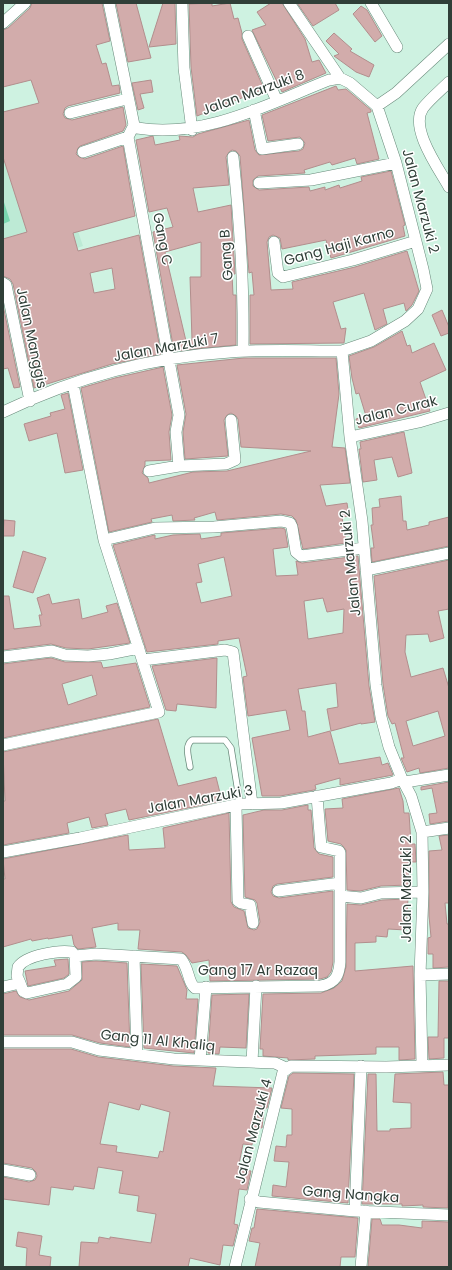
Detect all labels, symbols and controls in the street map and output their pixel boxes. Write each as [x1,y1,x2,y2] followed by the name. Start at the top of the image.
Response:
[199,64,307,120] street label: Jalan Marzuki 8
[397,147,445,255] street label: Jalan Marzuki 2
[148,211,178,267] street label: Gang C
[282,222,396,270] street label: Gang Haji Karno
[214,229,238,281] street label: Gang B
[12,286,52,390] street label: Jalan Manggis
[112,328,221,366] street label: Jalan Marzuki 7
[353,390,440,430] street label: Jalan Curak
[334,509,366,617] street label: Jalan Marzuki 2
[145,780,255,818] street label: Jalan Marzuki 3
[396,835,416,943] street label: Jalan Marzuki 2
[198,960,318,980] street label: Gang 17 Ar Razaq
[100,1024,216,1056] street label: Gang 11 Al Khaliq
[229,1076,277,1186] street label: Jalan Marzuki 4
[302,1181,400,1207] street label: Gang Nangka

